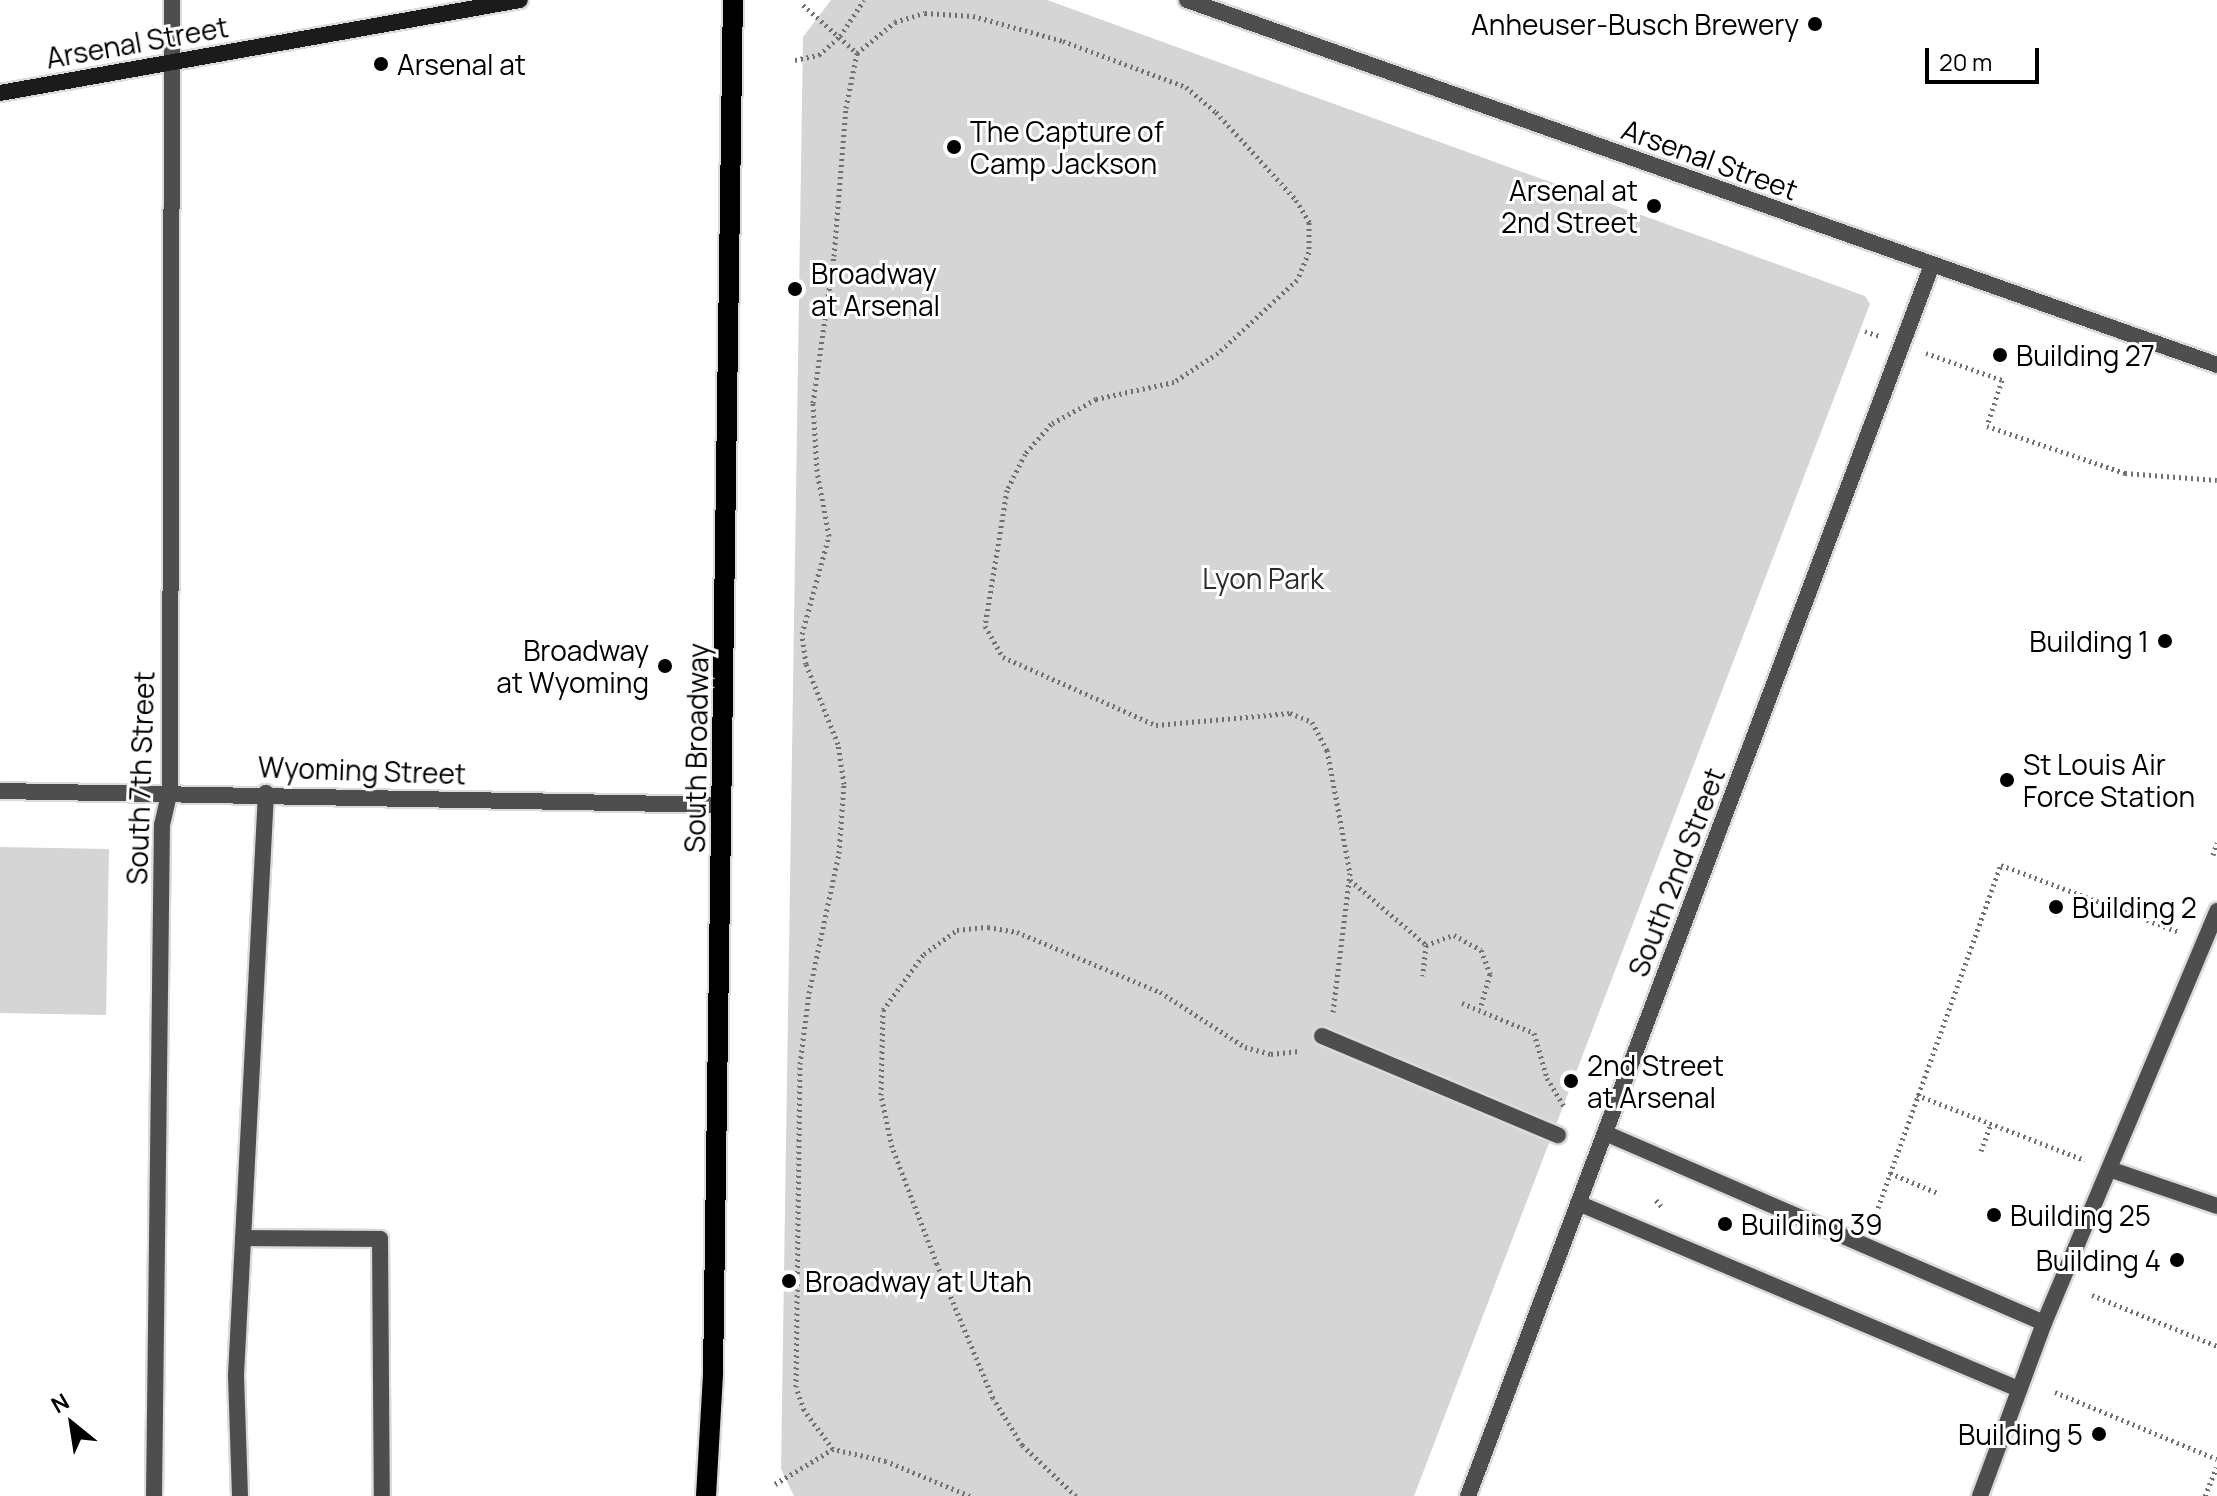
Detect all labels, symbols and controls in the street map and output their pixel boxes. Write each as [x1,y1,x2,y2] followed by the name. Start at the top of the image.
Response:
[1471,7,1799,41] place label: Anheuser-Busch Brewery
[43,9,231,75] street label: Arsenal Street
[1806,15,1824,33] marker: Anheuser-Busch Brewery
[1929,32,2043,82] scale bar
[1939,45,1992,78] text: 20 m
[397,47,526,81] place label: Arsenal at
[372,55,390,73] marker: Arsenal at
[1618,112,1802,206] street label: Arsenal Street
[970,114,1164,180] place label: The Capture of Camp Jackson
[945,138,963,156] marker: The Capture of Camp Jackson
[1501,173,1638,239] place label: Arsenal at 2nd Street
[1645,197,1663,215] marker: Arsenal at 2nd Street
[811,256,940,322] place label: Broadway at Arsenal
[786,280,804,298] marker: Broadway at Arsenal
[2016,338,2155,372] place label: Building 27
[1991,346,2009,364] marker: Building 27
[1202,561,1324,595] park label: Lyon Park
[2029,624,2149,658] place label: Building 1
[2156,632,2174,650] marker: Building 1
[496,633,649,699] place label: Broadway at Wyoming
[677,643,715,853] street label: South Broadway
[656,657,674,675] marker: Broadway at Wyoming
[119,671,161,885] street label: South 7th Street
[2023,747,2195,813] place label: St Louis Air Force Station
[257,750,467,790] street label: Wyoming Street
[1621,763,1731,981] street label: South 2nd Street
[1998,771,2016,789] marker: St Louis Air Force Station
[2072,890,2197,924] place label: Building 2
[2047,898,2065,916] marker: Building 2
[1587,1048,1724,1114] place label: 2nd Street at Arsenal
[1562,1072,1580,1090] marker: 2nd Street at Arsenal
[2010,1198,2151,1232] place label: Building 25
[1985,1206,2003,1224] marker: Building 25
[1741,1207,1883,1241] place label: Building 39
[1716,1215,1734,1233] marker: Building 39
[2036,1243,2161,1277] place label: Building 4
[2168,1251,2186,1269] marker: Building 4
[805,1264,1032,1298] place label: Broadway at Utah
[780,1272,798,1290] marker: Broadway at Utah
[32,1384,112,1464] north arrow
[46,1386,74,1420] text: N
[1958,1417,2083,1451] place label: Building 5
[2090,1425,2108,1443] marker: Building 5

